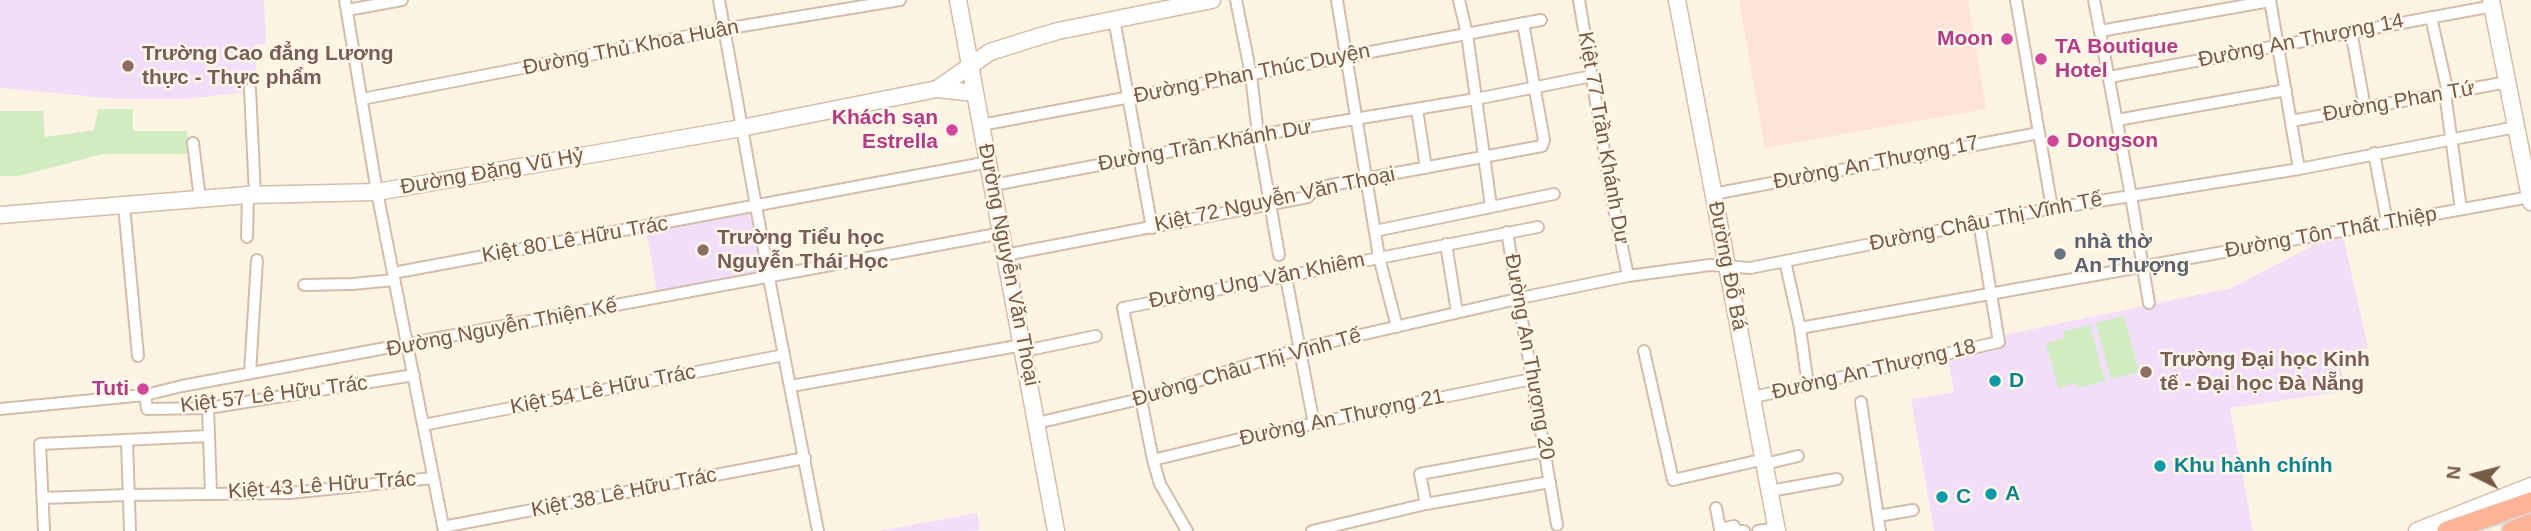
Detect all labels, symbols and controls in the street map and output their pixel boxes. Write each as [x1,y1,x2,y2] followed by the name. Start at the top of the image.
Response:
[2196,9,2406,73] street label: Đường An Thượng 14
[521,15,741,81] street label: Đường Thủ Khoa Huân
[1937,26,1993,52] place label: Moon
[1572,30,1634,246] street label: Kiệt 77 Trần Khánh Dư
[1999,31,2015,47] marker: Moon
[2055,34,2178,84] place label: TA Boutique Hotel
[1132,39,1372,109] street label: Đường Phan Thúc Duyện
[142,41,394,91] place label: Trường Cao đẳng Lương thực - Thực phẩm
[2033,51,2049,67] marker: TA Boutique Hotel
[120,58,136,74] marker: Trường Cao đẳng Lương thực - Thực phẩm
[2321,76,2477,128] street label: Đường Phan Tứ
[832,105,938,155] place label: Khách sạn Estrella
[1096,115,1314,177] street label: Đường Trần Khánh Dư
[944,122,960,138] marker: Khách sạn Estrella
[2067,128,2158,154] place label: Dongson
[1771,131,1981,195] street label: Đường An Thượng 17
[2045,133,2061,149] marker: Dongson
[972,142,1044,388] street label: Đường Nguyễn Văn Thoại
[399,143,585,201] street label: Đường Đặng Vũ Hỷ
[1152,162,1398,238] street label: Kiệt 72 Nguyễn Văn Thoại
[1867,187,2105,257] street label: Đường Châu Thị Vĩnh Tế
[1702,200,1752,332] street label: Đường Đỗ Bá
[2223,202,2439,264] street label: Đường Tôn Thất Thiệp
[480,211,670,269] street label: Kiệt 80 Lê Hữu Trác
[717,225,889,275] place label: Trường Tiểu học Nguyễn Thái Học
[2074,229,2189,279] place label: nhà thờ An Thượng
[695,242,711,258] marker: Trường Tiểu học Nguyễn Thái Học
[2052,246,2068,262] marker: nhà thờ An Thượng
[1147,248,1367,314] street label: Đường Ung Văn Khiêm
[1498,252,1560,462] street label: Đường An Thượng 20
[385,293,619,363] street label: Đường Nguyễn Thiện Kế
[1130,323,1364,413] street label: Đường Châu Thị Vĩnh Tế
[1770,334,1978,406] street label: Đường An Thượng 18
[2160,347,2370,397] place label: Trường Đại học Kinh tế - Đại học Đà Nẵng
[508,360,698,420] street label: Kiệt 54 Lê Hữu Trác
[2138,364,2154,380] marker: Trường Đại học Kinh tế - Đại học Đà Nẵng
[2009,368,2024,394] place label: D
[179,371,369,419] street label: Kiệt 57 Lê Hữu Trác
[1987,373,2003,389] marker: D
[92,376,129,402] place label: Tuti
[135,381,151,397] marker: Tuti
[1237,384,1447,452] street label: Đường An Thượng 21
[2440,440,2510,510] north arrow
[2174,453,2333,479] place label: Khu hành chính
[2152,458,2168,474] marker: Khu hành chính
[529,463,719,523] street label: Kiệt 38 Lê Hữu Trác
[2442,465,2465,481] text: N
[227,467,417,505] street label: Kiệt 43 Lê Hữu Trác
[2005,481,2020,507] place label: A
[1956,484,1971,510] place label: C
[1983,486,1999,502] marker: A
[1934,489,1950,505] marker: C

